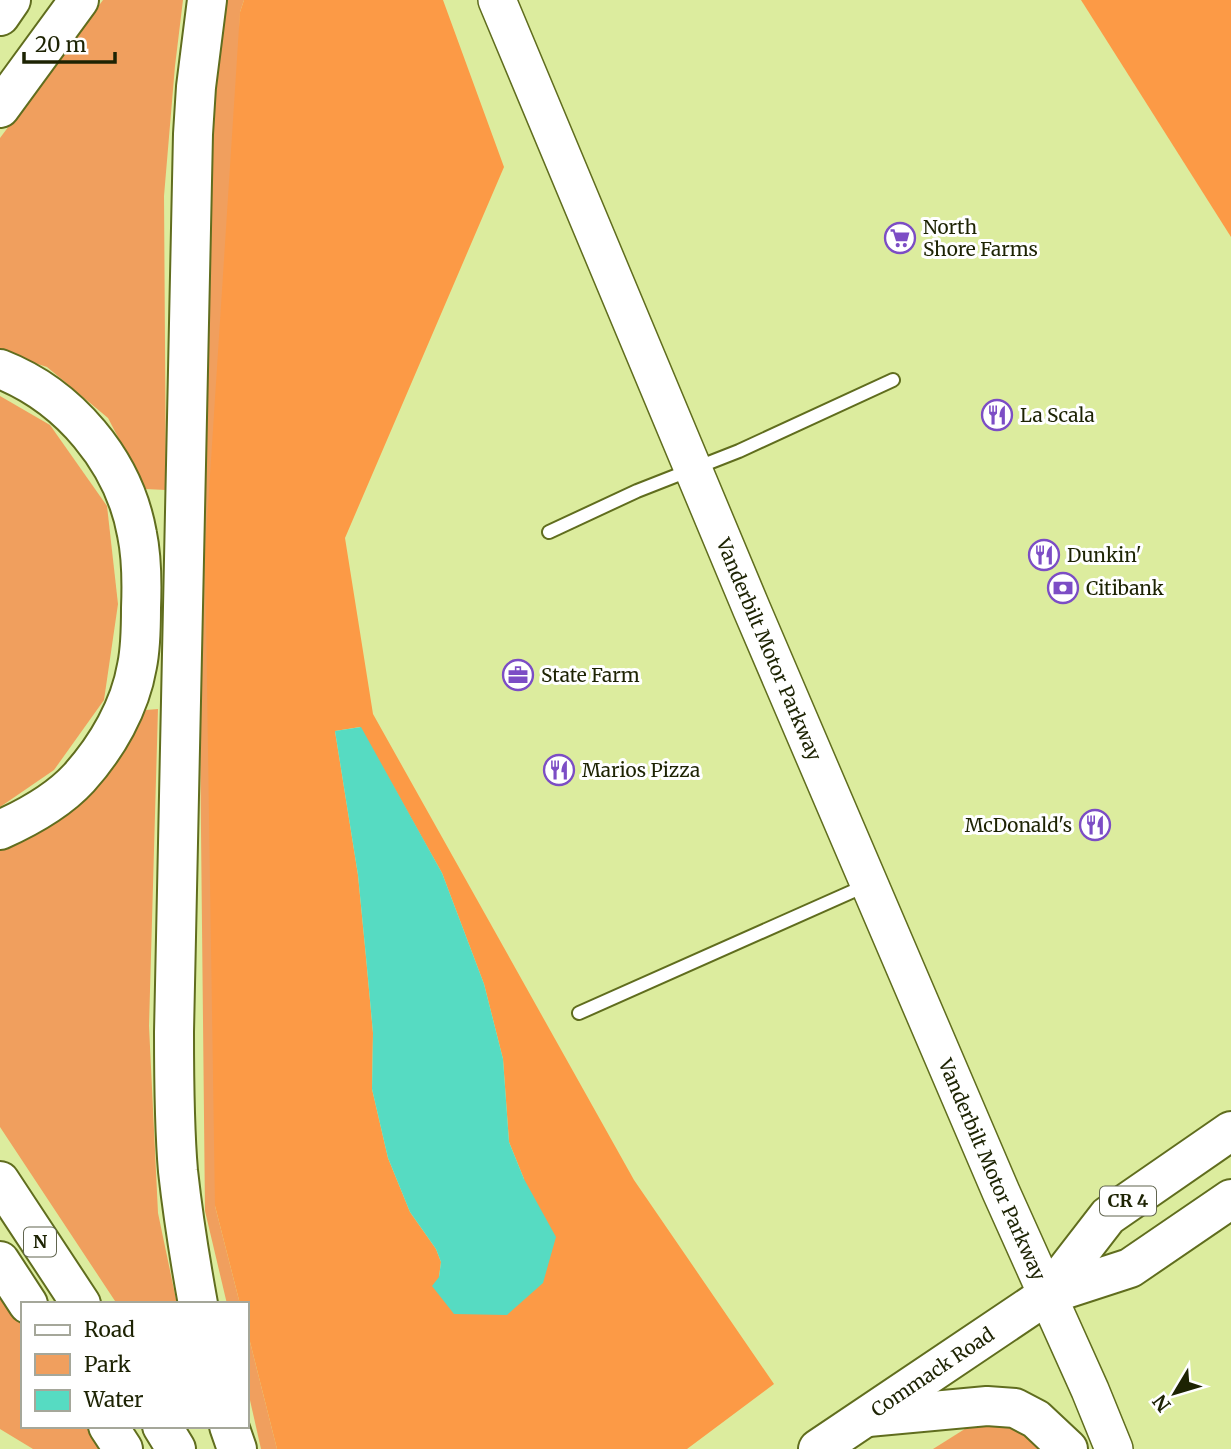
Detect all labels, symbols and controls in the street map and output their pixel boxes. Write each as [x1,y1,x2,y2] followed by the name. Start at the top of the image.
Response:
[24,21,116,65] scale bar
[35,31,87,58] text: 20 m
[923,215,1038,261] place label: North Shore Farms
[883,221,917,255] supermarket icon: North Shore Farms
[980,398,1014,432] restaurant icon: La Scala
[1020,403,1095,427] place label: La Scala
[711,534,827,764] street label: Vanderbilt Motor Parkway
[1027,538,1061,572] restaurant icon: Dunkin'
[1067,543,1142,567] place label: Dunkin'
[1046,571,1080,605] bank icon: Citibank
[1086,576,1164,600] place label: Citibank
[501,658,535,692] office icon: State Farm
[541,663,640,687] place label: State Farm
[542,753,576,787] restaurant icon: Marios Pizza
[582,758,700,782] place label: Marios Pizza
[1078,808,1112,842] restaurant icon: McDonald's
[965,813,1072,837] place label: McDonald's
[933,1054,1051,1284] street label: Vanderbilt Motor Parkway
[1100,1186,1156,1216] road number: CR 4
[24,1227,56,1256] road number: N
[21,1302,248,1428] legend
[84,1316,135,1343] text: Road
[866,1322,999,1422] street label: Commack Road
[84,1351,131,1378] text: Park
[1140,1358,1210,1428] north arrow
[83,1386,143,1413] text: Water
[1148,1390,1176,1417] text: N

